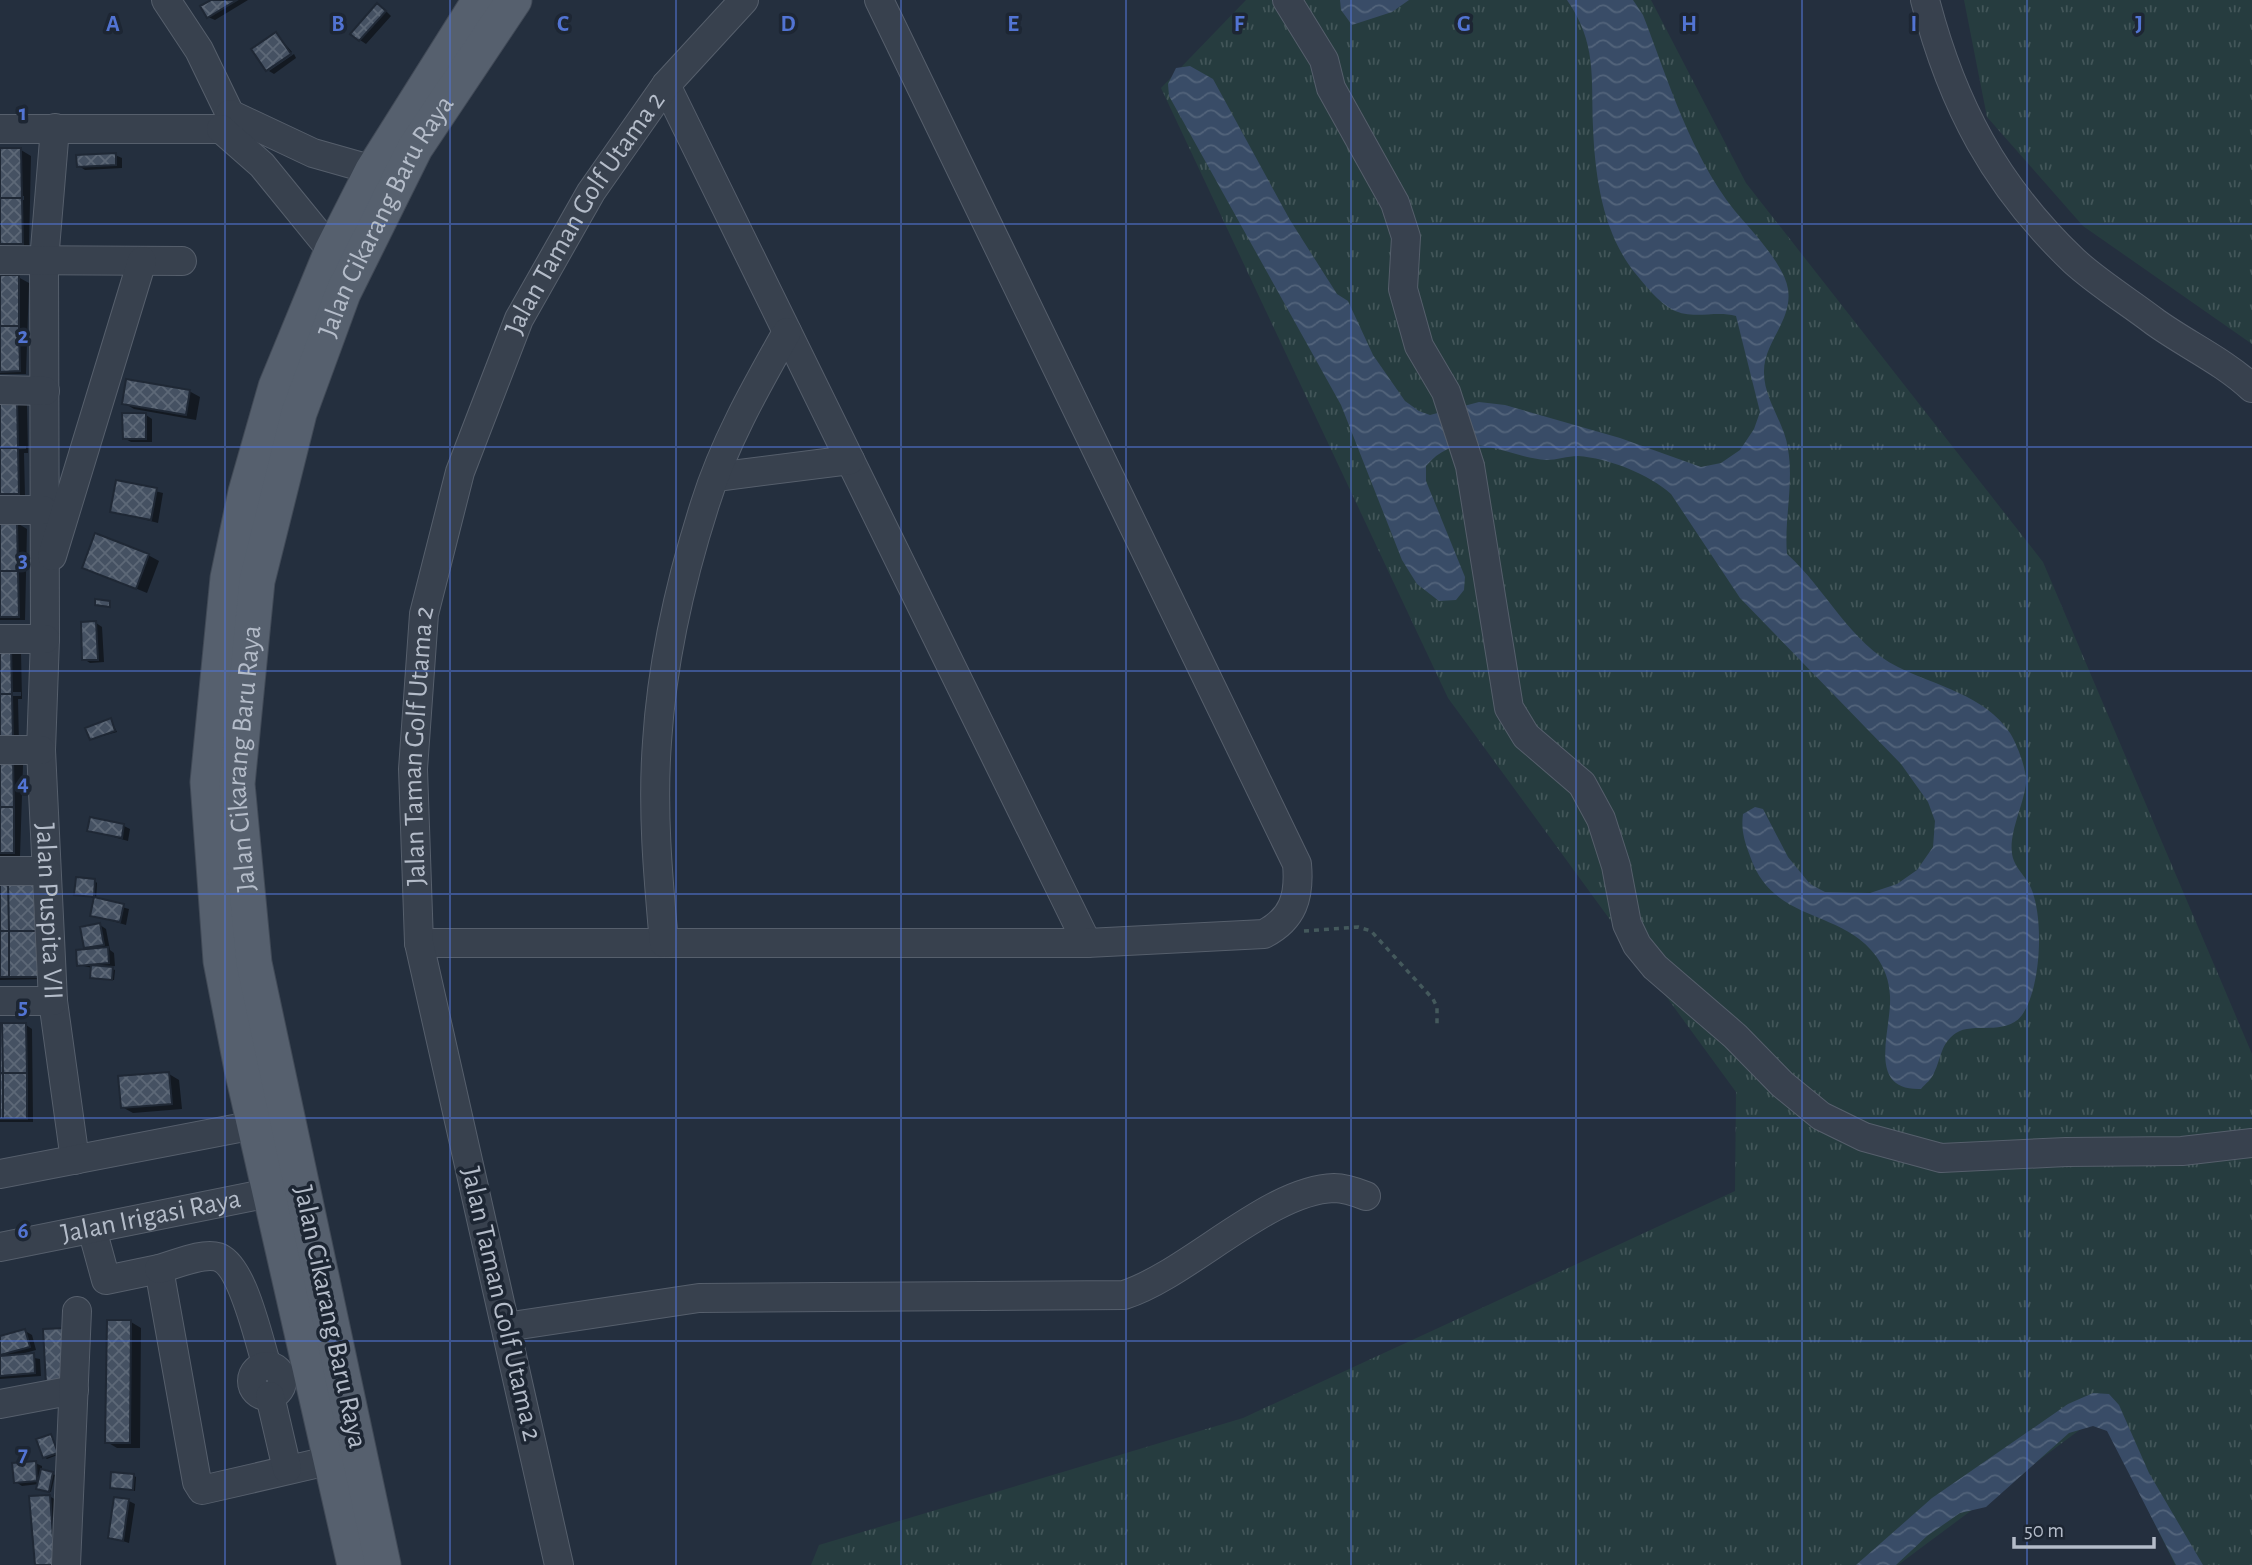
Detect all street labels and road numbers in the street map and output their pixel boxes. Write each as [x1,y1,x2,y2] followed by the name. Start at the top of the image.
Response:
[500,87,671,339] street label: Jalan Taman Golf Utama 2
[314,91,460,341] street label: Jalan Cikarang Baru Raya
[399,603,440,886] street label: Jalan Taman Golf Utama 2
[223,624,267,893] street label: Jalan Cikarang Baru Raya
[31,822,67,1000] street label: Jalan Puspita VII
[456,1164,546,1444] street label: Jalan Taman Golf Utama 2
[288,1183,372,1451] street label: Jalan Cikarang Baru Raya
[59,1185,243,1248] street label: Jalan Irigasi Raya

